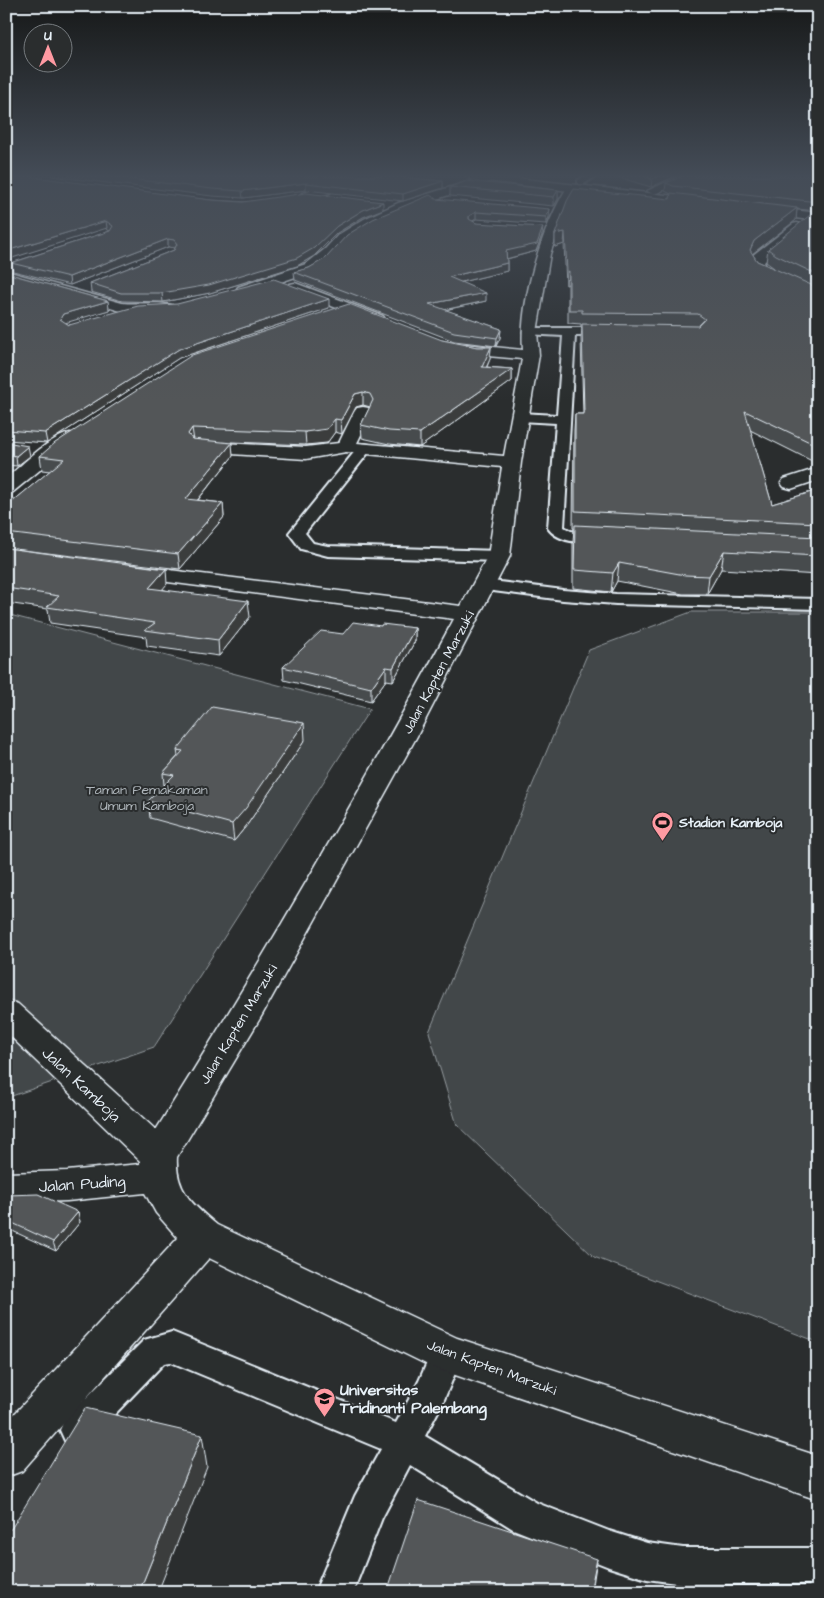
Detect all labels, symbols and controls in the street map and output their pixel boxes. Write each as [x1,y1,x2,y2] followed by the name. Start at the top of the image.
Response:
[22,22,72,72] north arrow
[44,26,52,46] text: U
[398,607,480,738] street label: Jalan Kapten Marzuki
[86,780,208,816] park label: Taman Pemakaman Umum Kamboja
[651,810,675,841] sports icon: Stadion Kamboja
[678,813,783,833] place label: Stadion Kamboja
[195,961,283,1088] street label: Jalan Kapten Marzuki
[37,1042,126,1127] street label: Jalan Kamboja
[38,1170,126,1199] street label: Jalan Puding
[424,1335,559,1401] street label: Jalan Kapten Marzuki
[339,1379,487,1421] place label: Universitas Tridinanti Palembang
[312,1386,336,1417] school or university icon: Universitas Tridinanti Palembang

